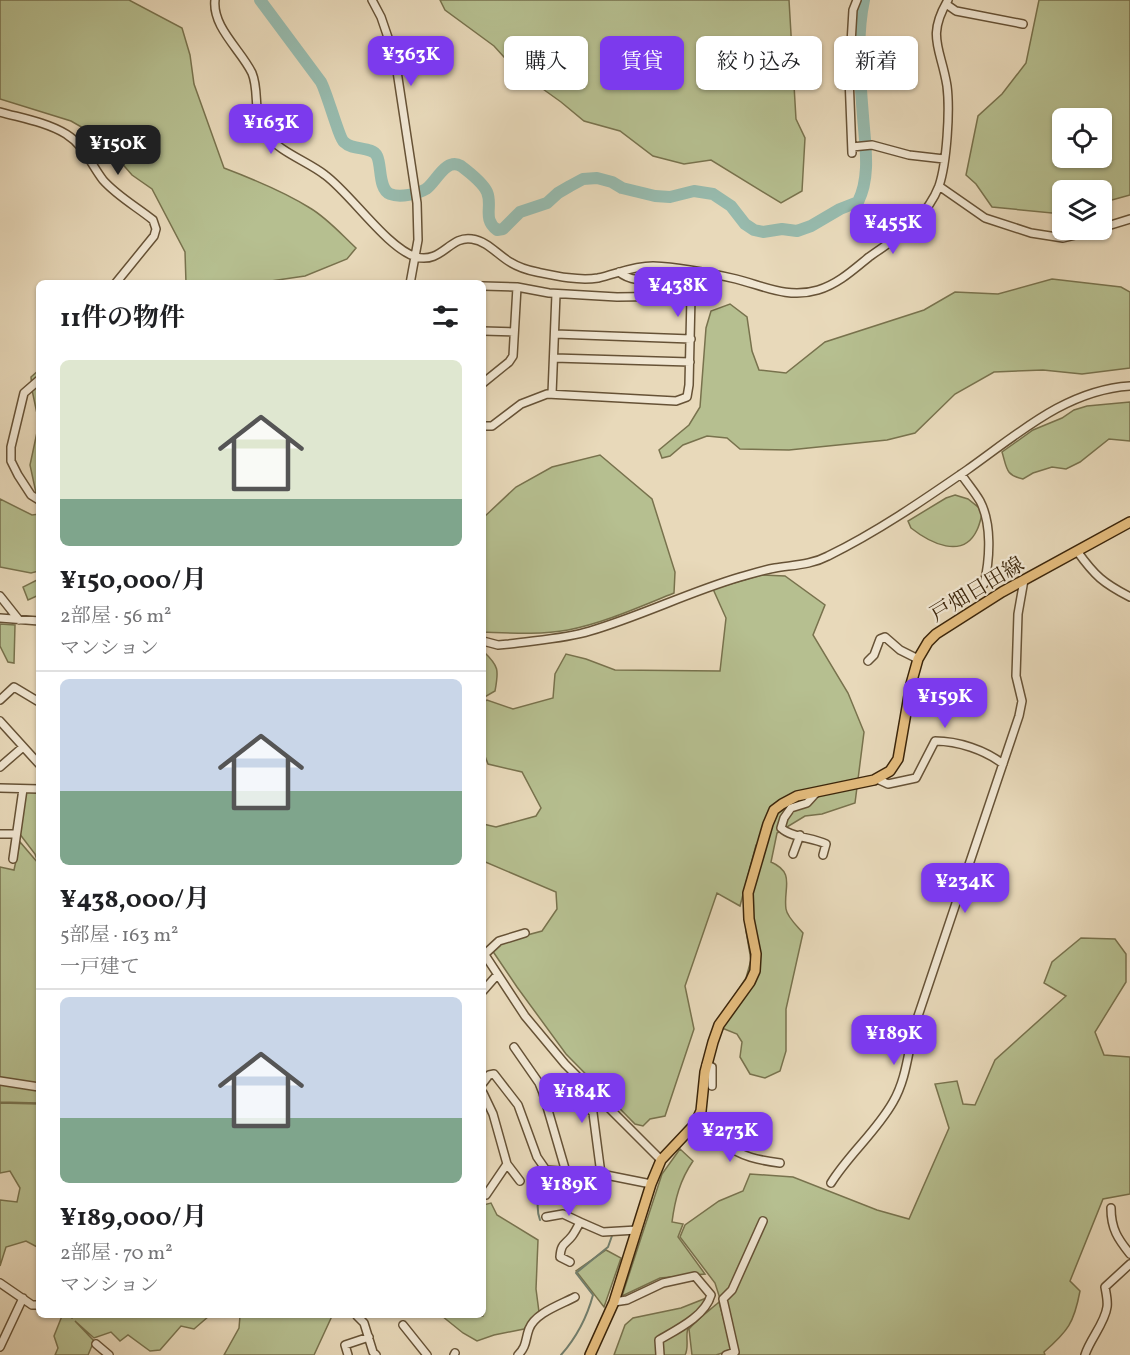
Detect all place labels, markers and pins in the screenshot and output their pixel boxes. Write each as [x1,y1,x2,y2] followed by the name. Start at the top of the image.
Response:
[369,36,453,87] pin: ¥363K
[229,104,313,155] pin: ¥163K
[76,125,160,176] pin: ¥150K
[851,204,935,255] pin: ¥455K
[636,267,720,318] pin: ¥438K
[903,678,987,729] pin: ¥159K
[923,863,1007,914] pin: ¥234K
[852,1015,936,1066] pin: ¥189K
[540,1073,624,1124] pin: ¥184K
[688,1112,772,1163] pin: ¥273K
[527,1166,611,1217] pin: ¥189K

